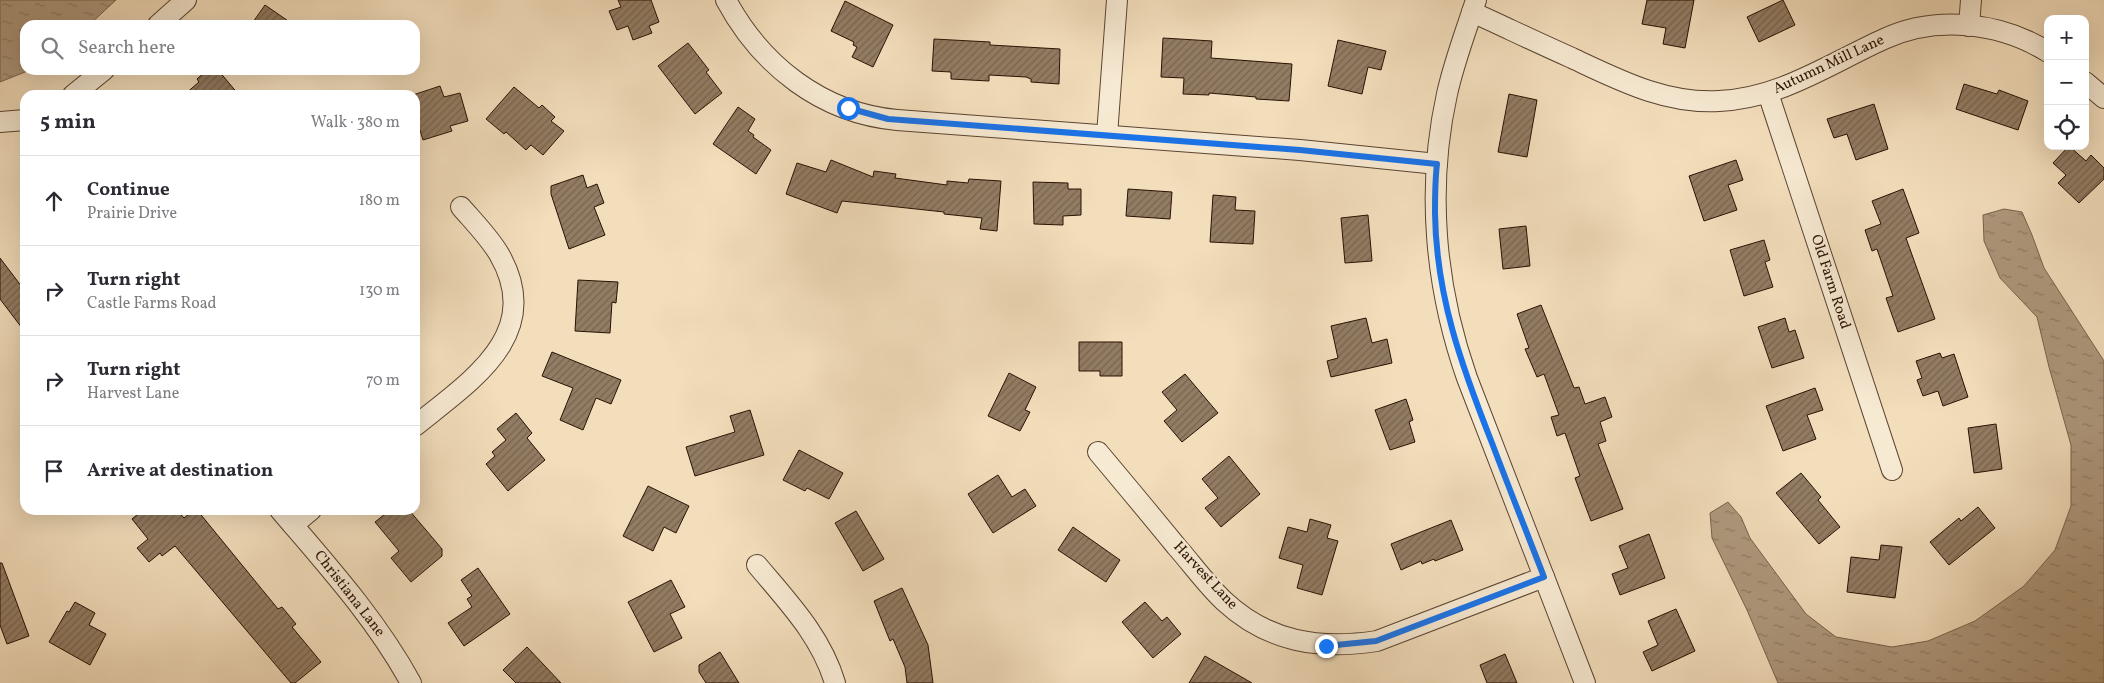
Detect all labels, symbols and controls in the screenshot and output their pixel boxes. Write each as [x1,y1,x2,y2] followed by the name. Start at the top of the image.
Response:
[2044,15,2089,150] map controls
[2044,15,2089,60] button: +
[20,20,420,75] search box
[1770,30,1888,100] street label: Autumn Mill Lane
[38,34,66,62] icon: search
[78,35,175,61] text: Search here
[2044,60,2089,105] button: −
[837,97,860,120] route start
[2044,105,2089,150] button: locate
[40,108,96,137] text: 5 min
[311,112,400,134] text: Walk · 380 m
[87,177,170,203] text: Continue
[40,187,68,215] icon: ahead
[359,190,400,212] text: 180 m
[87,203,177,225] text: Prairie Drive
[1805,232,1855,332] street label: Old Farm Road
[87,267,180,293] text: Turn right
[40,277,68,305] icon: right
[359,280,400,302] text: 130 m
[87,293,217,315] text: Castle Farms Road
[87,357,180,383] text: Turn right
[40,367,68,395] icon: right
[366,370,400,392] text: 70 m
[87,383,179,405] text: Harvest Lane
[40,457,68,485] icon: arrive
[87,458,273,484] text: Arrive at destination
[1168,537,1242,615] street label: Harvest Lane
[309,546,389,642] street label: Christiana Lane
[1315,635,1338,658] route end

